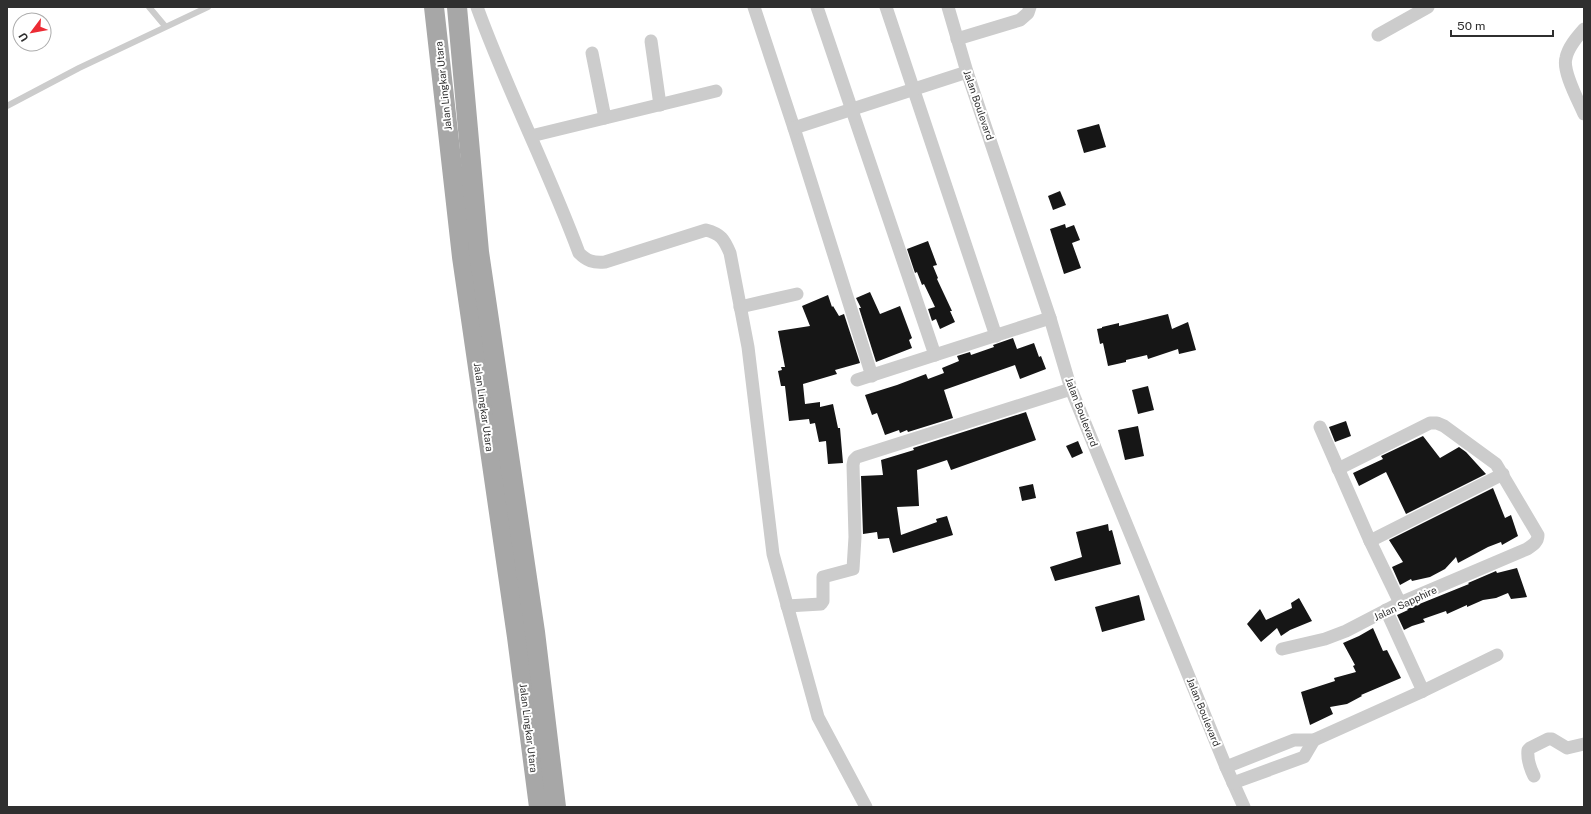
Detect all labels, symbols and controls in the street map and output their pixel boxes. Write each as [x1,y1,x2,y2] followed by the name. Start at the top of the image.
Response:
[12,12,52,52] north arrow
[1451,12,1553,38] scale bar
[1457,19,1485,33] text: 50 m
[16,31,31,44] text: U
[432,41,454,131] street label: Jalan Lingkar Utara
[961,69,997,141] street label: Jalan Boulevard
[472,362,496,452] street label: Jalan Lingkar Utara
[1063,376,1101,448] street label: Jalan Boulevard
[1372,583,1439,623] street label: Jalan Sapphire
[1185,676,1223,748] street label: Jalan Boulevard
[518,683,540,773] street label: Jalan Lingkar Utara

